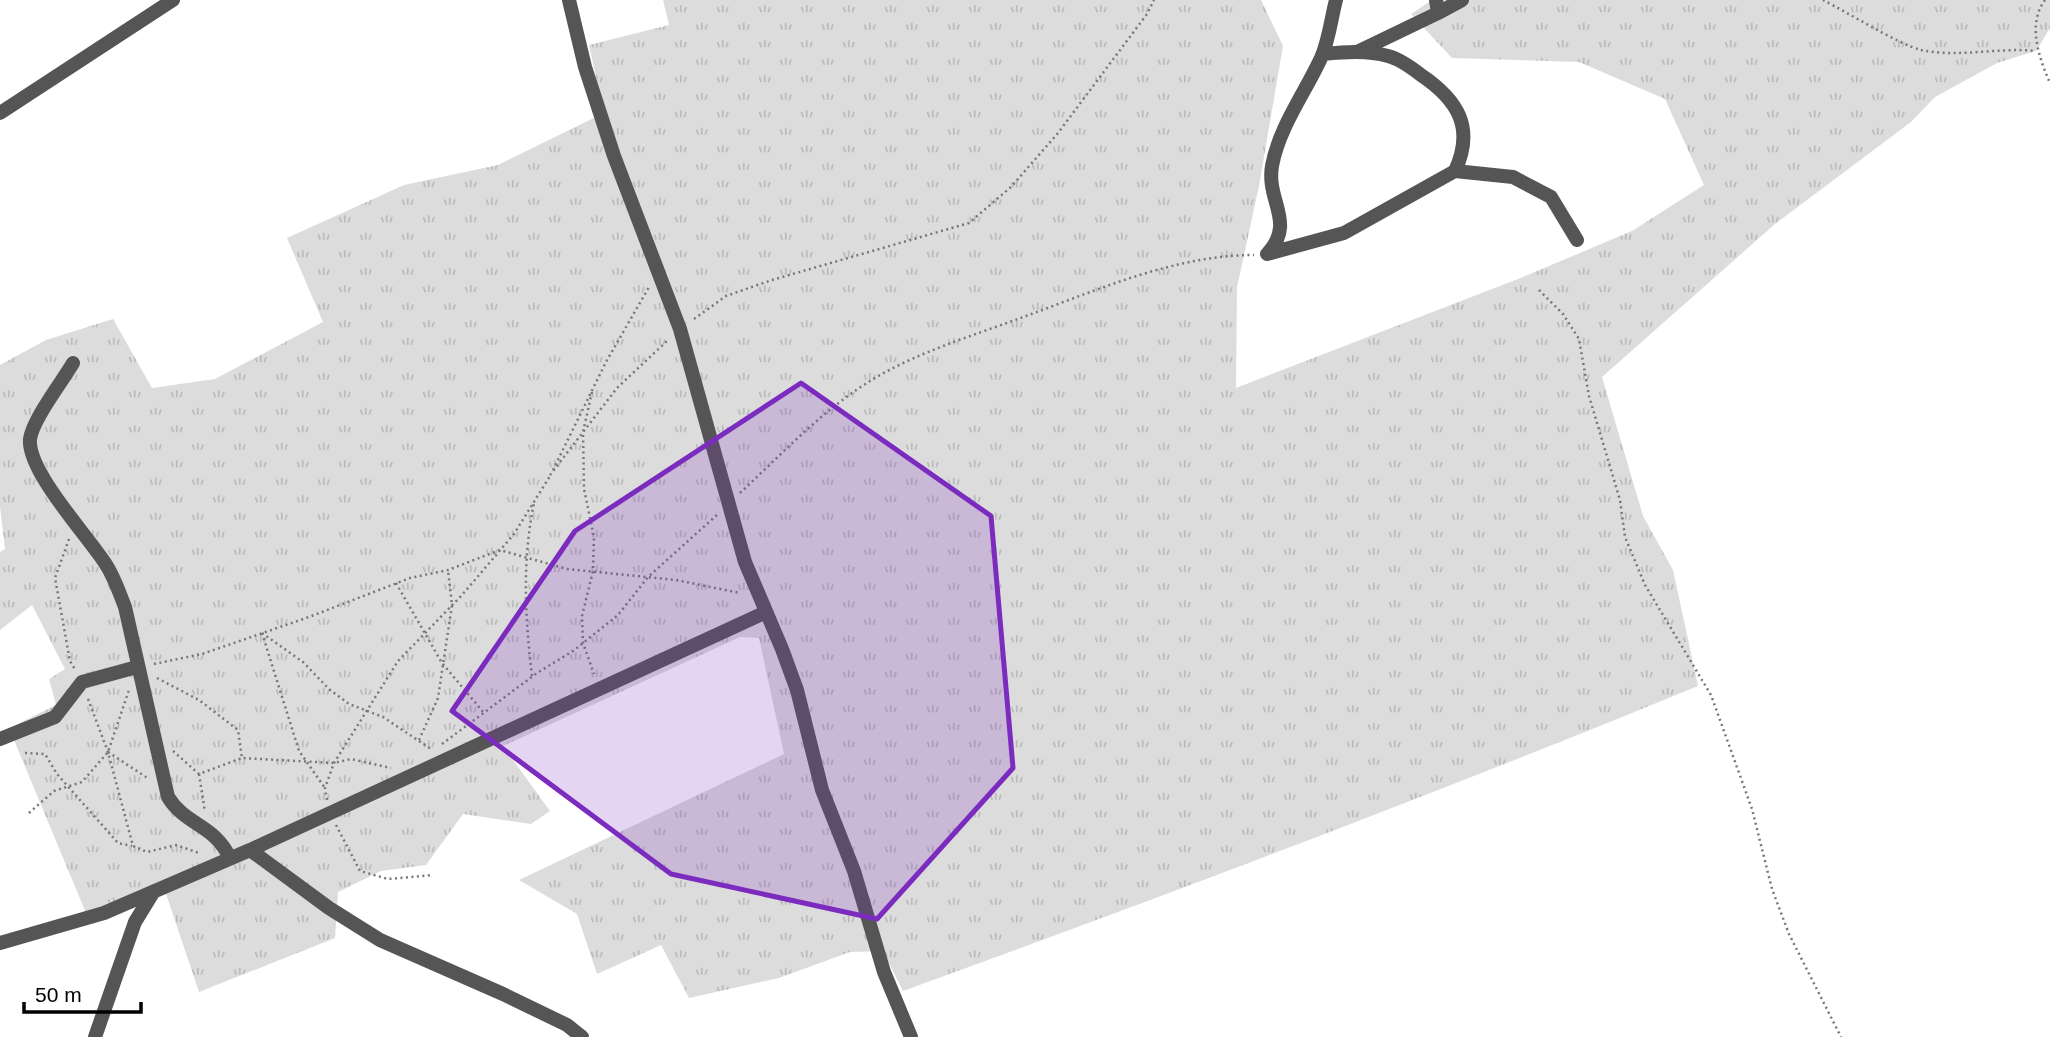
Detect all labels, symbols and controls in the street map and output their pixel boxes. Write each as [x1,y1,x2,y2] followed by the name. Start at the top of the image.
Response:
[24,970,142,1014] scale bar
[35,983,82,1006] text: 50 m

